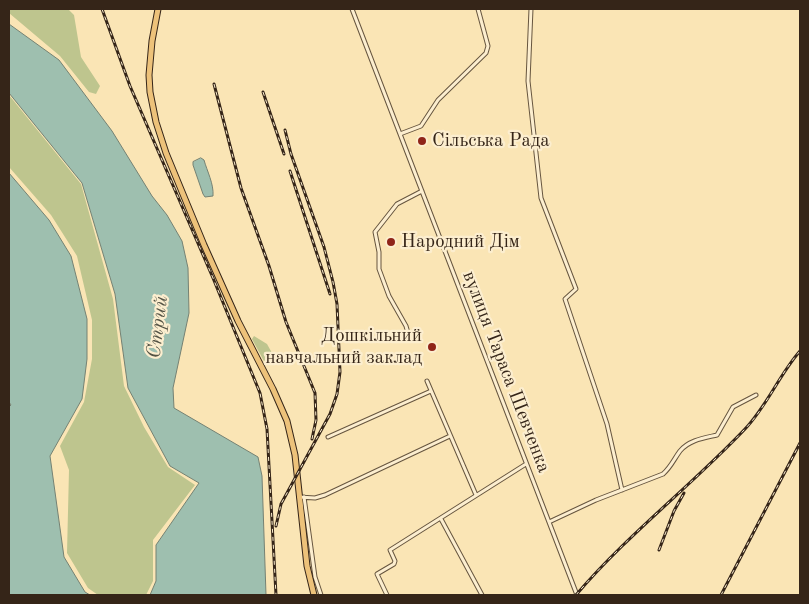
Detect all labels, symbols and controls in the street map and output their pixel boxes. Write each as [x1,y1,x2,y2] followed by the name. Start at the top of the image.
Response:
[432,130,550,152] place label: Сільська Рада
[416,135,428,147] marker: Сільська Рада
[401,231,520,253] place label: Народний Дім
[385,236,397,248] marker: Народний Дім
[457,268,555,476] street label: вулиця Тараса Шевченка
[142,294,174,360] water label: Стрий
[265,325,422,369] place label: Дошкільний навчальний заклад
[426,341,438,353] marker: Дошкільний навчальний заклад

